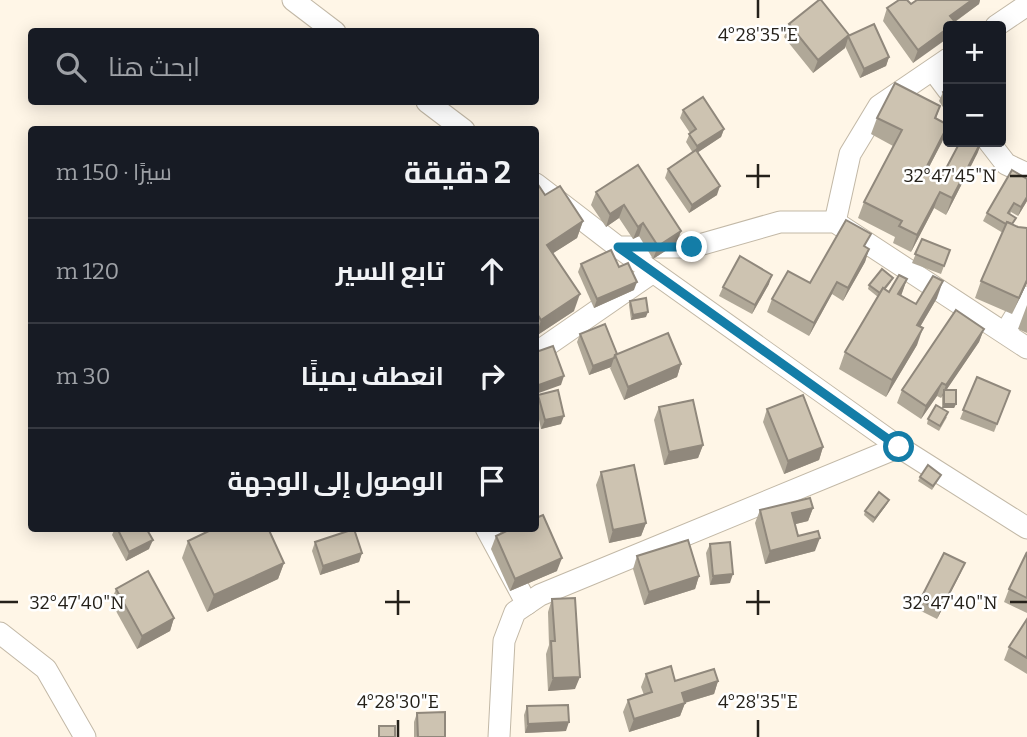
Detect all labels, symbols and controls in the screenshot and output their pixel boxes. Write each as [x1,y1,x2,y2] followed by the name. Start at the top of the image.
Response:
[943,21,1006,147] map controls
[943,21,1006,84] button: +
[718,24,798,46] text: 4°28'35"E
[28,28,539,105] search box
[52,48,90,86] icon: search
[108,52,200,83] text: ابحث هنا
[943,84,1006,147] button: −
[404,155,511,191] text: 2 دقيقة
[56,158,172,186] text: سيرًا · 150 m
[904,165,996,187] text: 32°47'45"N
[676,231,707,262] route end
[473,252,511,290] icon: ahead
[336,256,444,287] text: تابع السير
[56,257,119,285] text: 120 m
[473,357,511,395] icon: right
[301,361,444,392] text: انعطف يمينًا
[56,362,110,390] text: 30 m
[883,431,914,462] route start
[473,462,511,500] icon: arrive
[227,466,444,497] text: الوصول إلى الوجهة
[30,592,124,614] text: 32°47'40"N
[903,592,997,614] text: 32°47'40"N
[357,691,439,713] text: 4°28'30"E
[718,691,798,713] text: 4°28'35"E

